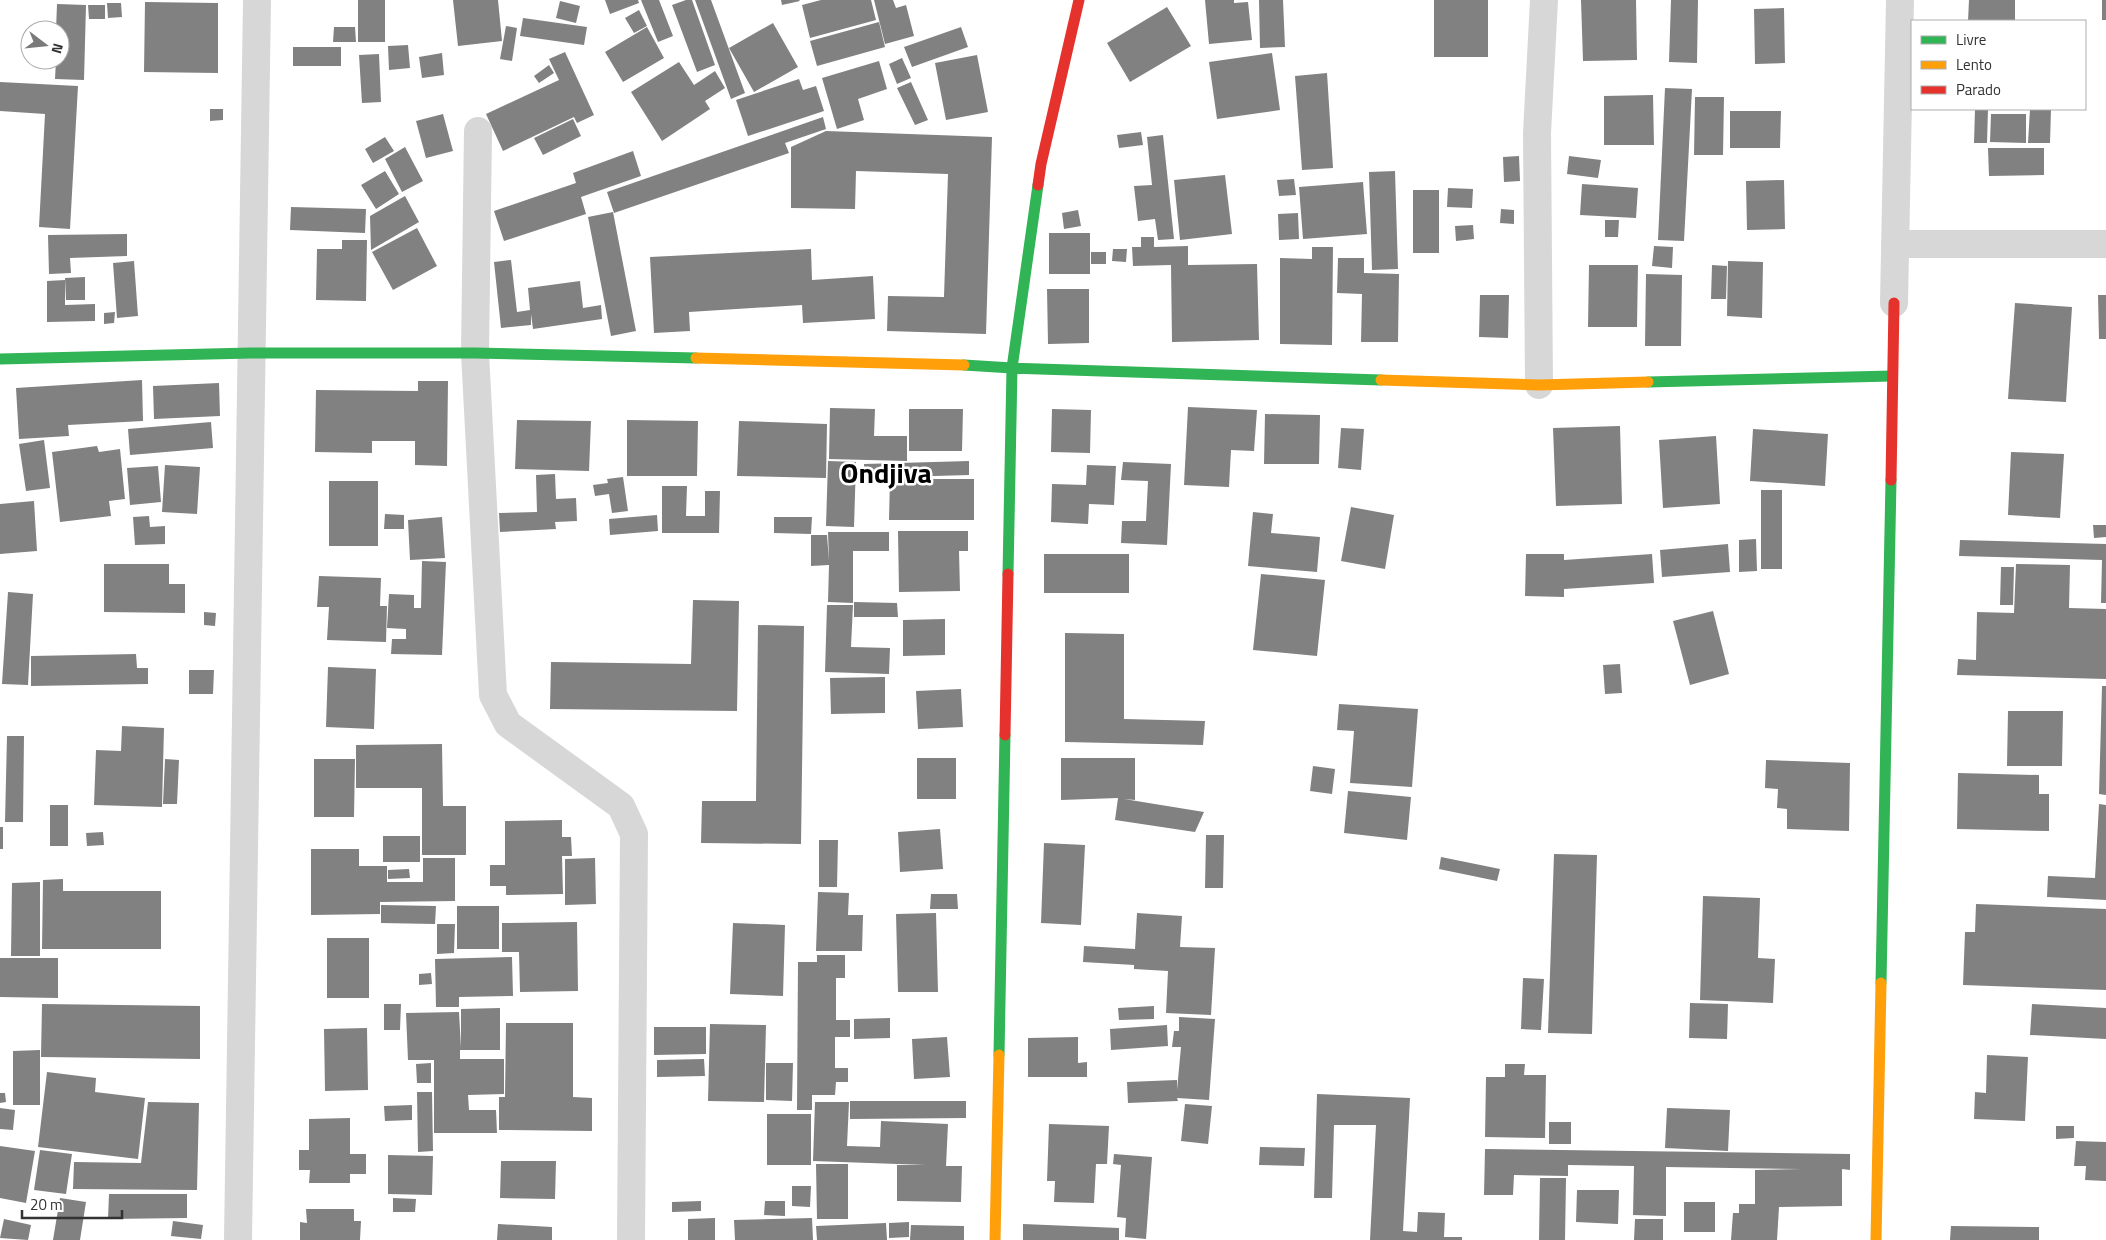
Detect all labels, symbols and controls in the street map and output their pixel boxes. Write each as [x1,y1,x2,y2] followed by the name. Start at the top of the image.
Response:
[20,20,70,70] north arrow
[1911,20,2086,110] legend
[1956,28,1986,51] text: Livre
[47,41,69,56] text: N
[1956,53,1992,76] text: Lento
[1956,78,2001,101] text: Parado
[840,451,932,494] district label: Ondjiva
[22,1188,122,1220] scale bar
[30,1193,63,1216] text: 20 m

